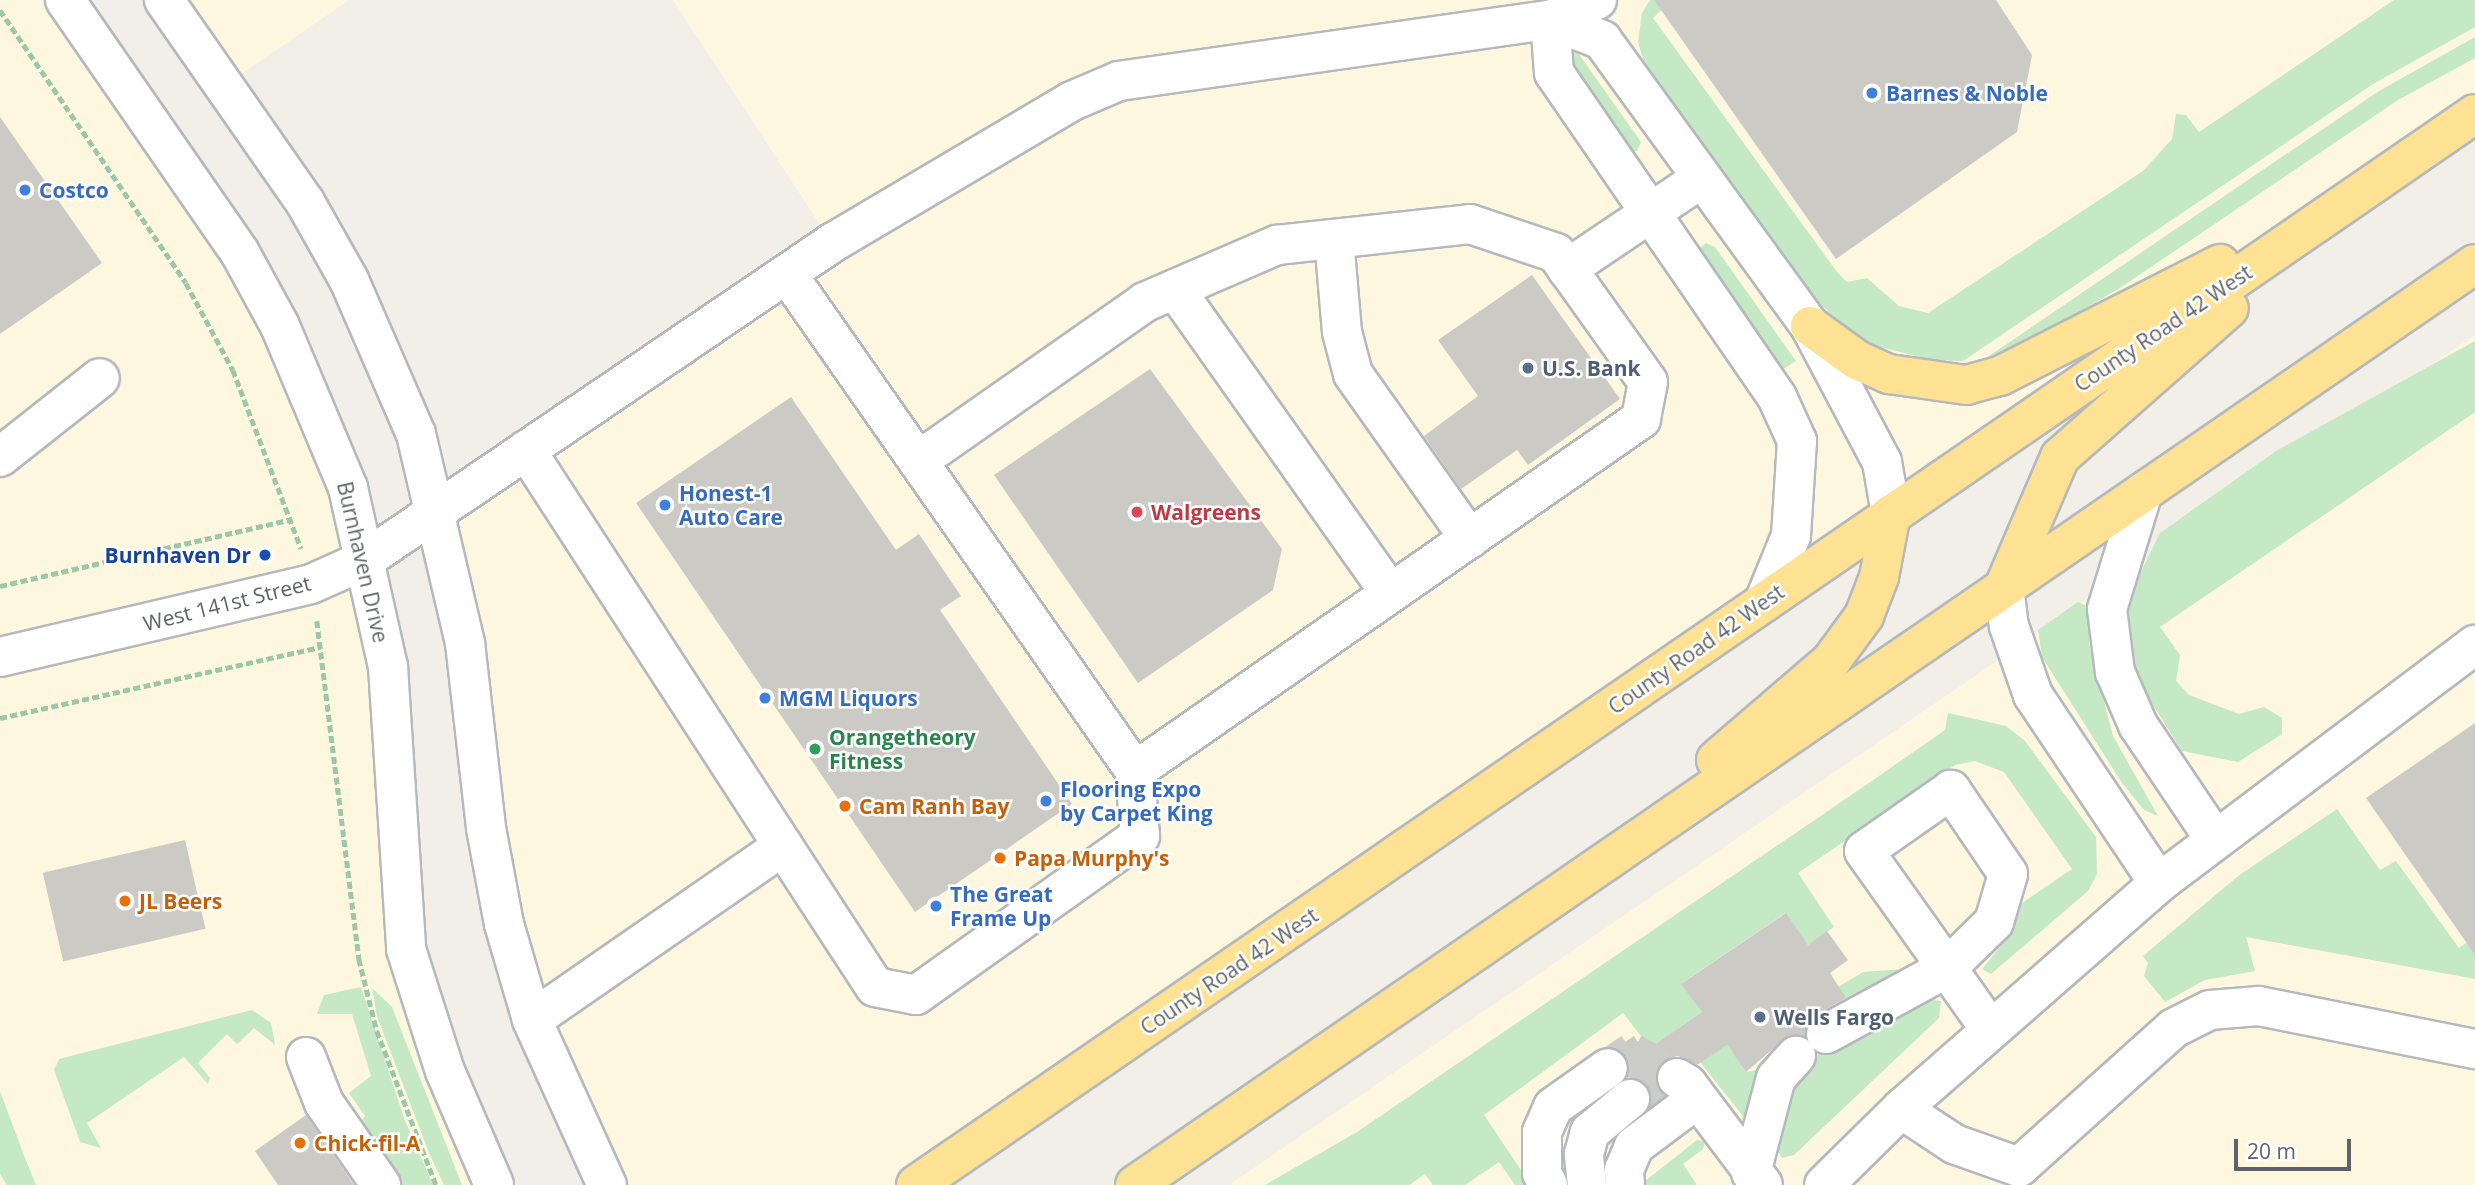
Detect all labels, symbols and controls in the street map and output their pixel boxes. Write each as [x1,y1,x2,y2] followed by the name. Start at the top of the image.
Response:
[1886,80,2048,106] place label: Barnes & Noble
[1864,85,1880,101] marker: Barnes & Noble
[39,177,109,203] place label: Costco
[17,182,33,198] marker: Costco
[2069,259,2257,397] street label: County Road 42 West
[1542,355,1640,381] place label: U.S. Bank
[1520,360,1536,376] marker: U.S. Bank
[332,479,394,645] street label: Burnhaven Drive
[679,480,783,530] place label: Honest-1 Auto Care
[657,497,673,513] marker: Honest-1 Auto Care
[1151,499,1261,525] place label: Walgreens
[1129,504,1145,520] marker: Walgreens
[105,542,251,568] place label: Burnhaven Dr
[257,547,273,563] marker: Burnhaven Dr
[141,570,313,636] street label: West 141st Street
[1603,579,1789,719] street label: County Road 42 West
[779,685,918,711] place label: MGM Liquors
[757,690,773,706] marker: MGM Liquors
[829,724,976,774] place label: Orangetheory Fitness
[807,741,823,757] marker: Orangetheory Fitness
[1060,776,1213,826] place label: Flooring Expo by Carpet King
[859,793,1009,819] place label: Cam Ranh Bay
[1038,793,1054,809] marker: Flooring Expo by Carpet King
[837,798,853,814] marker: Cam Ranh Bay
[1014,845,1170,871] place label: Papa Murphy's
[992,850,1008,866] marker: Papa Murphy's
[950,881,1053,931] place label: The Great Frame Up
[139,888,222,914] place label: JL Beers
[117,893,133,909] marker: JL Beers
[928,898,944,914] marker: The Great Frame Up
[1135,902,1323,1040] street label: County Road 42 West
[1774,1004,1894,1030] place label: Wells Fargo
[1752,1009,1768,1025] marker: Wells Fargo
[2237,1126,2354,1170] scale bar
[314,1130,420,1156] place label: Chick-fil-A
[292,1135,308,1151] marker: Chick-fil-A
[2247,1137,2296,1165] text: 20 m

